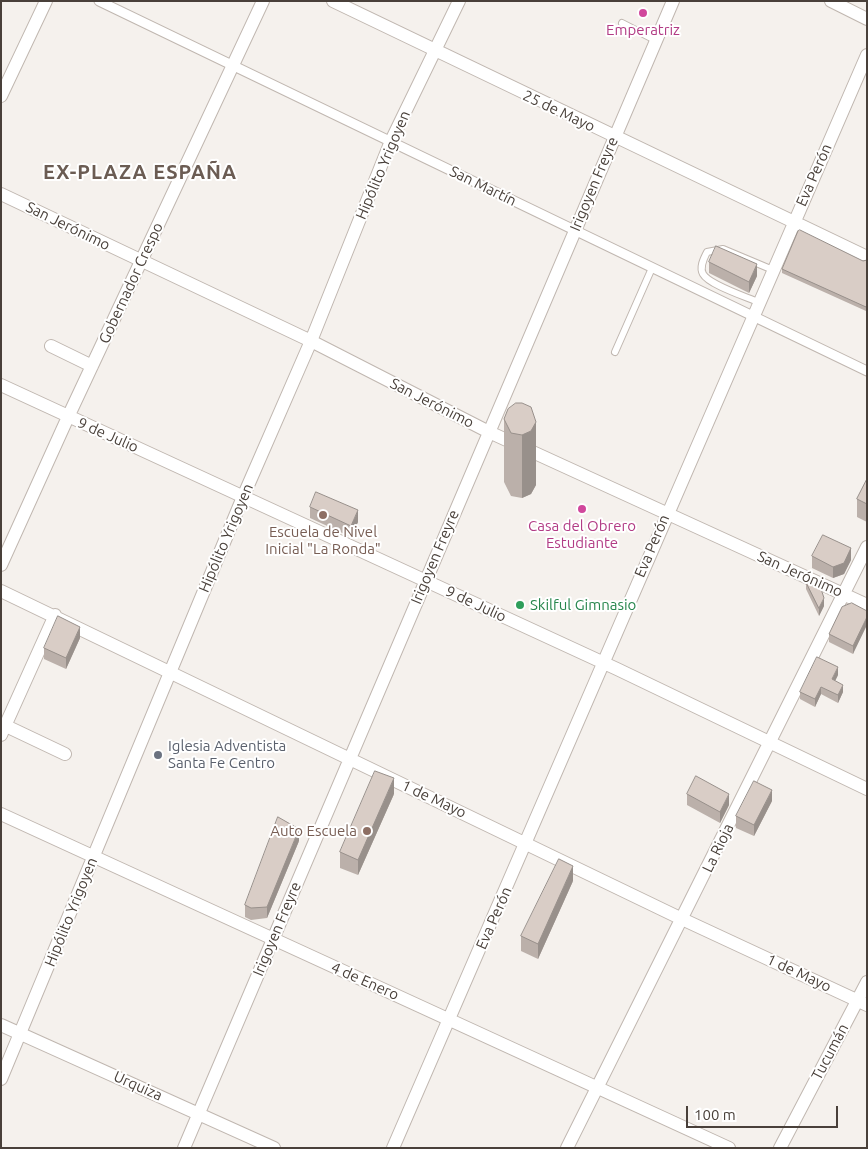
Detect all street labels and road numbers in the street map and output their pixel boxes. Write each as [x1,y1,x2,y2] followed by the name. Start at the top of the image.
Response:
[520,86,598,136] street label: 25 de Mayo
[352,108,414,222] street label: Hipólito Yrigoyen
[566,134,622,234] street label: Irigoyen Freyre
[792,141,836,209] street label: Eva Perón
[447,162,519,210] street label: San Martín
[23,198,113,254] street label: San Jerónimo
[95,220,167,346] street label: Gobernador Crespo
[387,374,477,432] street label: San Jerónimo
[75,414,141,456] street label: 9 de Julio
[195,481,257,595] street label: Hipólito Yrigoyen
[407,507,463,607] street label: Irigoyen Freyre
[631,512,673,580] street label: Eva Perón
[754,547,846,601] street label: San Jerónimo
[443,582,509,626] street label: 9 de Julio
[399,776,469,822] street label: 1 de Mayo
[699,821,737,875] street label: La Rioja
[41,855,101,969] street label: Hipólito Yrigoyen
[249,879,305,979] street label: Irigoyen Freyre
[472,884,516,952] street label: Eva Perón
[764,950,834,996] street label: 1 de Mayo
[328,958,402,1004] street label: 4 de Enero
[808,1021,852,1083] street label: Tucumán
[111,1067,165,1105] street label: Urquiza

